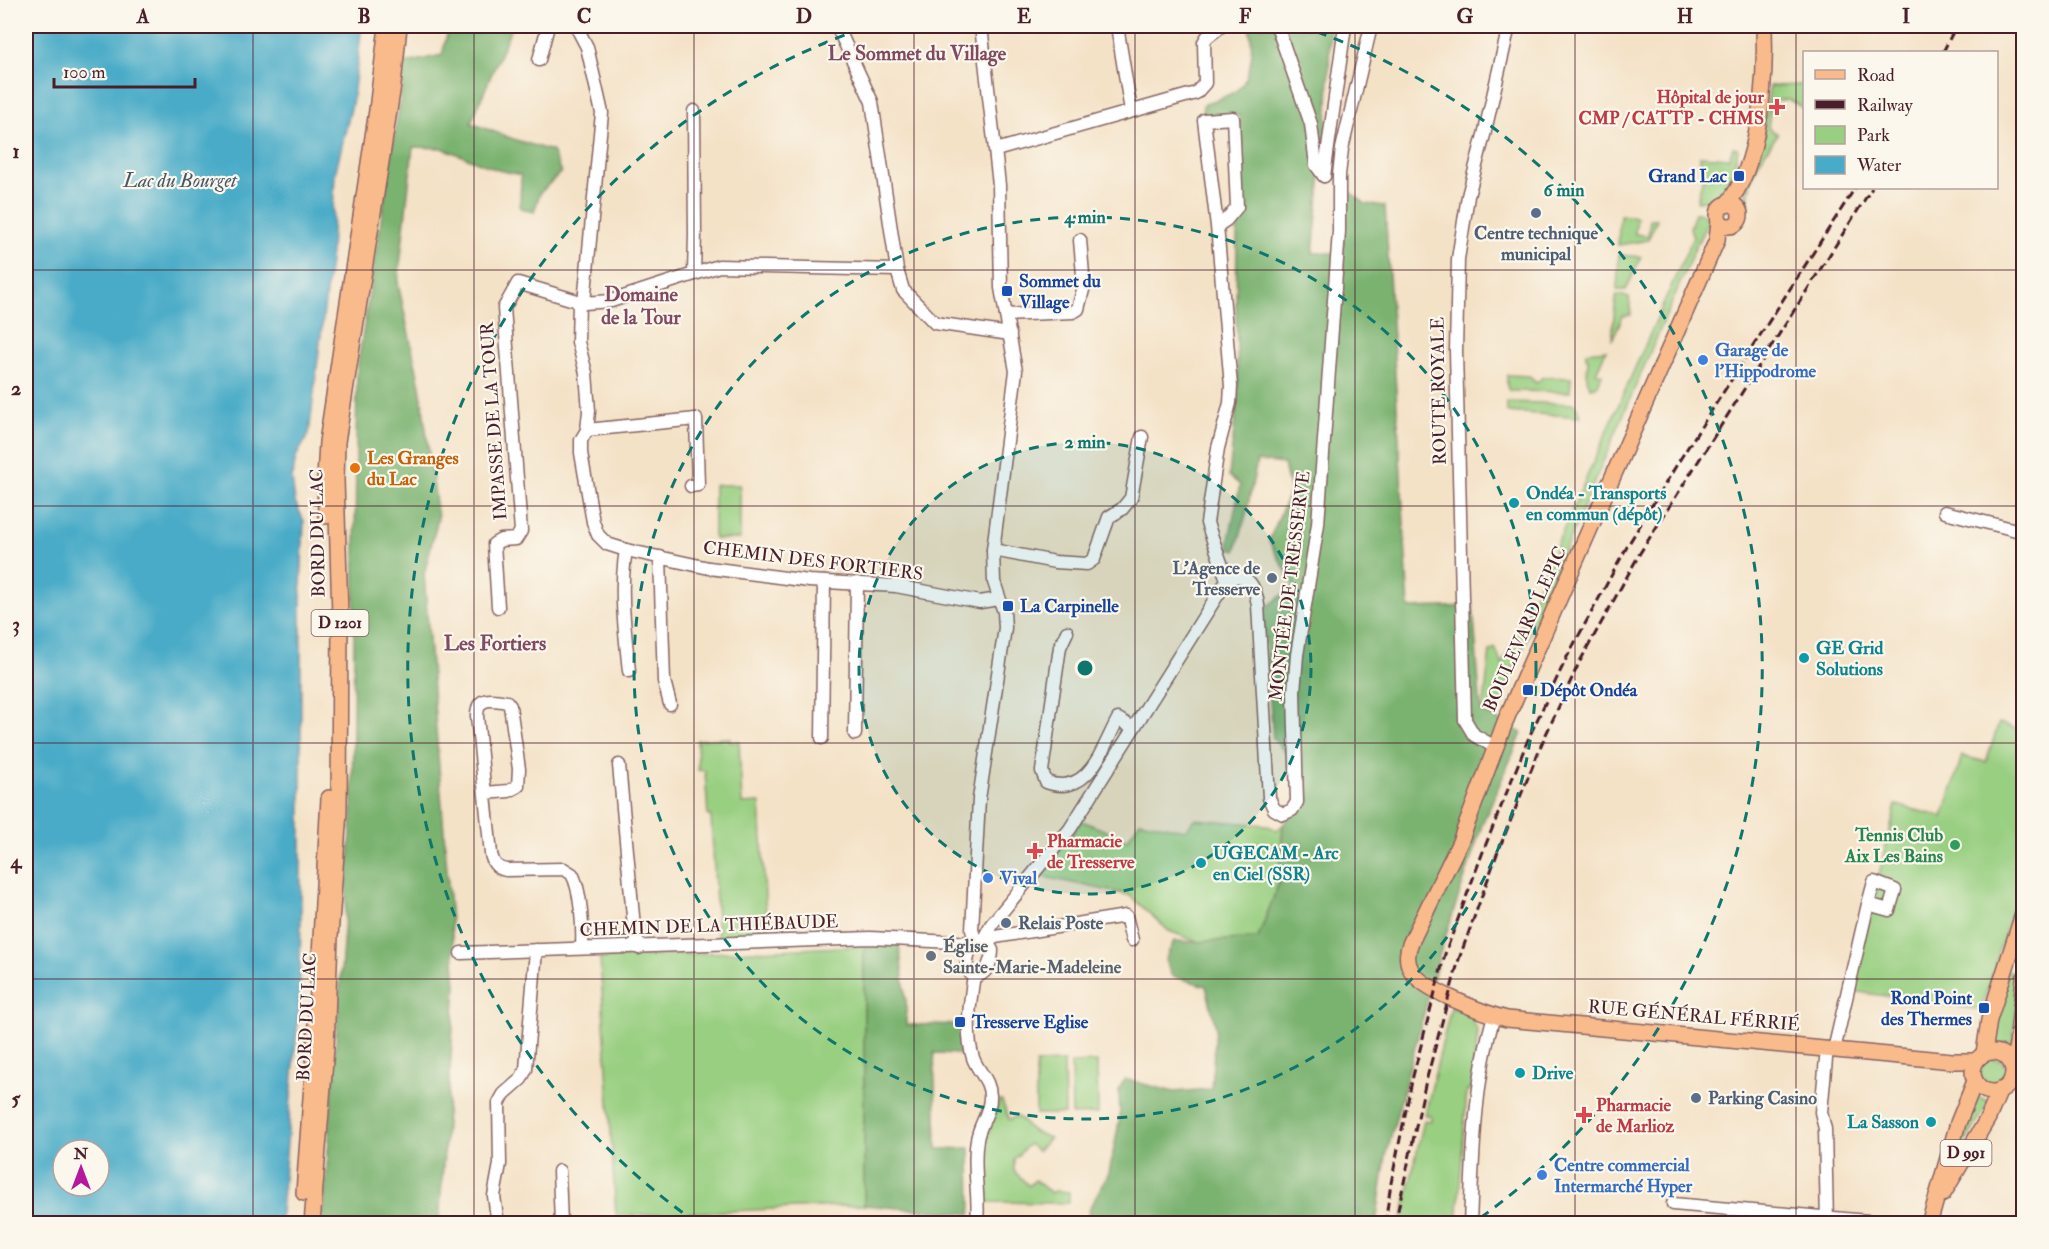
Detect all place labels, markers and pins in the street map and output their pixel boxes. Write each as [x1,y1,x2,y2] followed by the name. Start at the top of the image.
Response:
[1578,86,1764,130] place label: Hôpital de jour CMP / CATTP - CHMS
[1768,98,1786,116] marker: Hôpital de jour CMP / CATTP - CHMS
[1648,165,1728,188] place label: Grand Lac
[1732,169,1746,183] marker: Grand Lac
[1529,206,1543,220] marker: Centre technique municipal
[1474,222,1598,266] place label: Centre technique municipal
[1018,270,1102,314] place label: Sommet du Village
[1000,284,1014,298] marker: Sommet du Village
[1714,339,1817,383] place label: Garage de l'Hippodrome
[1696,353,1710,367] marker: Garage de l'Hippodrome
[367,447,459,491] place label: Les Granges du Lac
[348,461,362,475] marker: Les Granges du Lac
[1526,482,1666,526] place label: Ondéa - Transports en commun (dépôt)
[1507,496,1521,510] marker: Ondéa - Transports en commun (dépôt)
[1173,557,1260,601] place label: L'Agence de Tresserve
[1265,571,1279,585] marker: L'Agence de Tresserve
[1020,595,1119,618] place label: La Carpinelle
[1001,599,1015,613] marker: La Carpinelle
[1816,637,1883,681] place label: GE Grid Solutions
[1797,651,1811,665] marker: GE Grid Solutions
[1075,658,1095,678] centre of rings
[1540,679,1638,702] place label: Dépôt Ondéa
[1521,683,1535,697] marker: Dépôt Ondéa
[1844,824,1943,868] place label: Tennis Club Aix Les Bains
[1047,830,1135,874] place label: Pharmacie de Tresserve
[1948,838,1962,852] marker: Tennis Club Aix Les Bains
[1213,842,1339,886] place label: UGECAM - Arc en Ciel (SSR)
[1028,844,1042,858] marker: Pharmacie de Tresserve
[1194,856,1208,870] marker: UGECAM - Arc en Ciel (SSR)
[999,867,1037,890] place label: Vival
[981,871,995,885] marker: Vival
[1018,912,1104,935] place label: Relais Poste
[999,916,1013,930] marker: Relais Poste
[943,934,1122,979] place label: Église Sainte-Marie-Madeleine
[924,949,938,963] marker: Église Sainte-Marie-Madeleine
[1881,987,1972,1031] place label: Rond Point des Thermes
[1977,1001,1991,1015] marker: Rond Point des Thermes
[971,1011,1089,1034] place label: Tresserve Eglise
[953,1015,967,1029] marker: Tresserve Eglise
[1532,1062,1574,1085] place label: Drive
[1513,1066,1527,1080] marker: Drive
[1708,1087,1817,1110] place label: Parking Casino
[1689,1091,1703,1105] marker: Parking Casino
[1596,1094,1674,1138] place label: Pharmacie de Marlioz
[1577,1108,1591,1122] marker: Pharmacie de Marlioz
[1847,1111,1920,1134] place label: La Sasson
[1924,1115,1938,1129] marker: La Sasson
[1554,1154,1693,1198] place label: Centre commercial Intermarché Hyper
[1535,1168,1549,1182] marker: Centre commercial Intermarché Hyper

